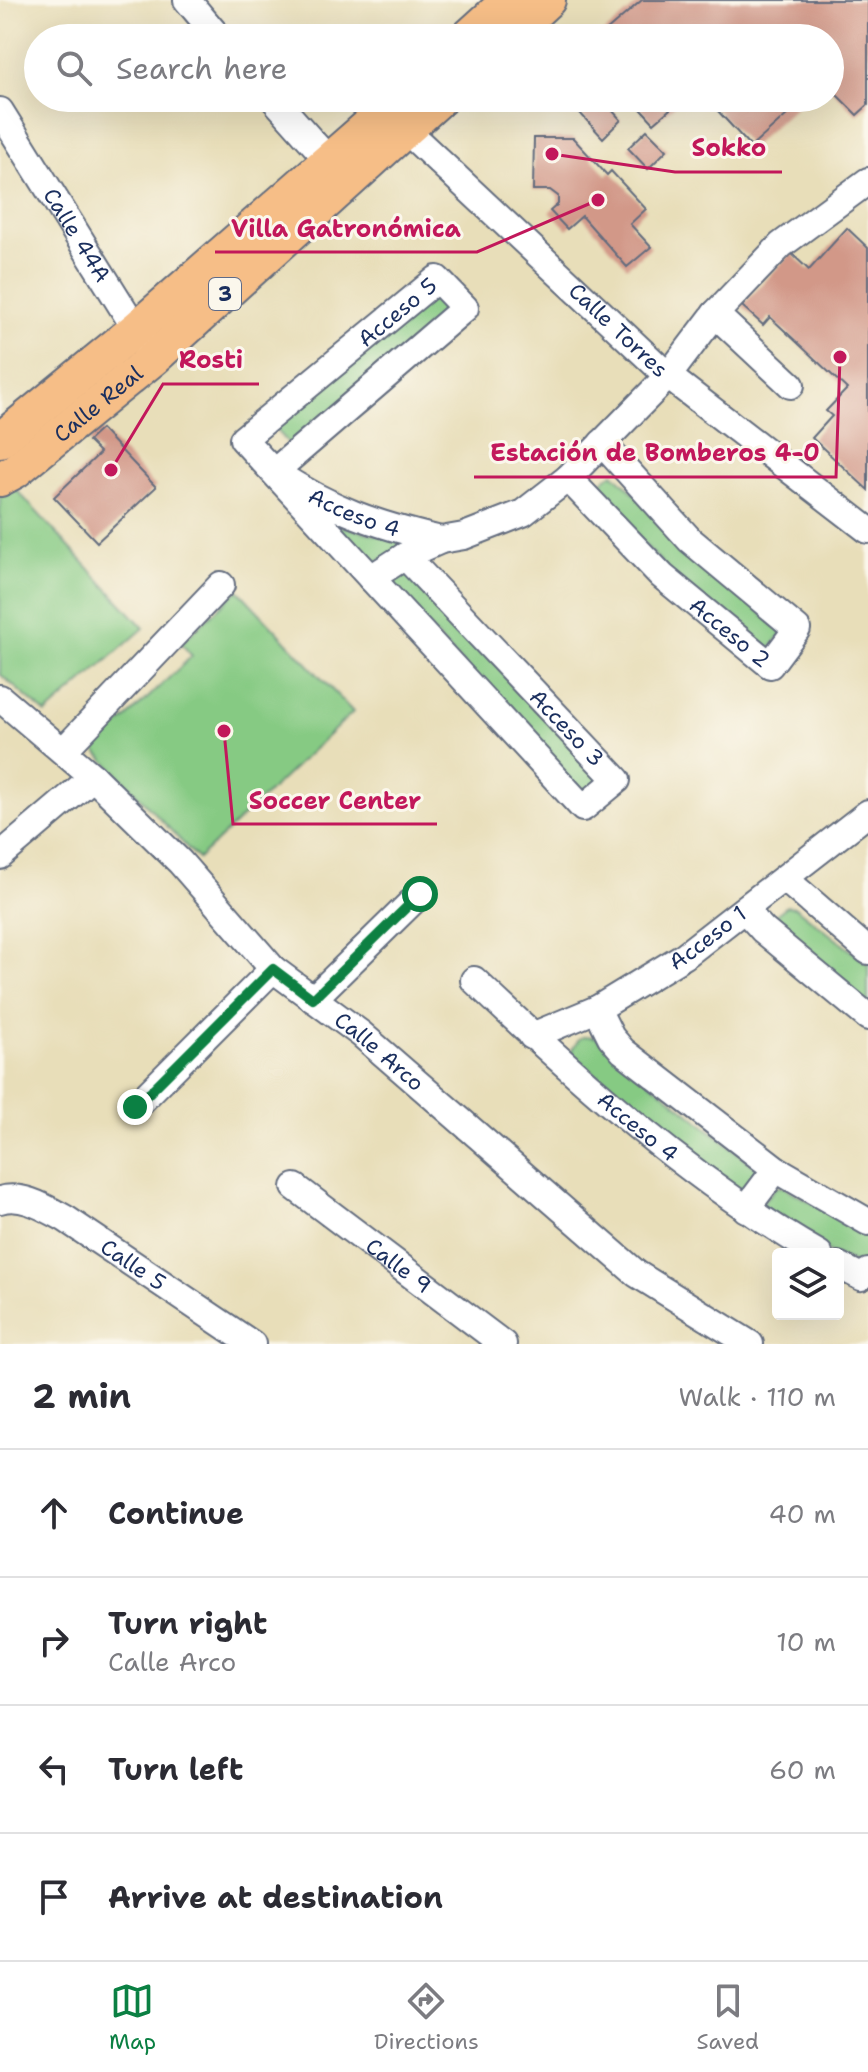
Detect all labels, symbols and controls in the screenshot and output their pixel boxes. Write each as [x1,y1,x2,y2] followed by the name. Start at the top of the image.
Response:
[24,24,844,112] search box
[52,46,96,90] icon: search
[116,48,287,89] text: Search here
[675,124,782,172] callout: Sokko
[692,132,766,164] text: Sokko
[37,182,118,288] street label: Calle 44A
[215,204,477,252] callout: Villa Gatronómica
[231,213,462,245] text: Villa Gatronómica
[351,271,443,353] street label: Acceso 5
[563,276,674,383] street label: Calle Torres
[209,278,241,310] road number: 3
[163,336,259,384] callout: Rosti
[179,344,243,376] text: Rosti
[47,358,149,448] street label: Calle Real
[474,429,836,477] callout: Estación de Bomberos 4-0
[490,437,820,469] text: Estación de Bomberos 4-0
[303,481,403,543] street label: Acceso 4
[684,590,776,674] street label: Acceso 2
[524,682,611,772] street label: Acceso 3
[233,776,437,824] callout: Soccer Center
[249,785,421,817] text: Soccer Center
[402,876,438,912] route start
[663,899,752,976] street label: Acceso 1
[329,1005,430,1097] street label: Calle Arco
[592,1085,684,1168] street label: Acceso 4
[117,1089,153,1125] route end
[360,1231,438,1300] street label: Calle 9
[95,1232,172,1297] street label: Calle 5
[772,1248,844,1320] map controls
[772,1248,844,1320] button: layers
[32,1373,131,1419] text: 2 min
[678,1379,836,1414] text: Walk · 110 m
[32,1491,76,1535] icon: ahead
[108,1493,244,1534] text: Continue
[769,1496,836,1531] text: 40 m
[108,1603,267,1644] text: Turn right
[32,1619,76,1663] icon: right
[776,1624,836,1659] text: 10 m
[108,1644,236,1679] text: Calle Arco
[32,1747,76,1791] icon: left
[108,1749,243,1790] text: Turn left
[769,1752,836,1787] text: 60 m
[32,1875,76,1919] icon: arrive
[108,1877,443,1918] text: Arrive at destination
[109,1979,156,2056] tab: Map
[374,1979,479,2056] tab: Directions
[697,1979,759,2056] tab: Saved

